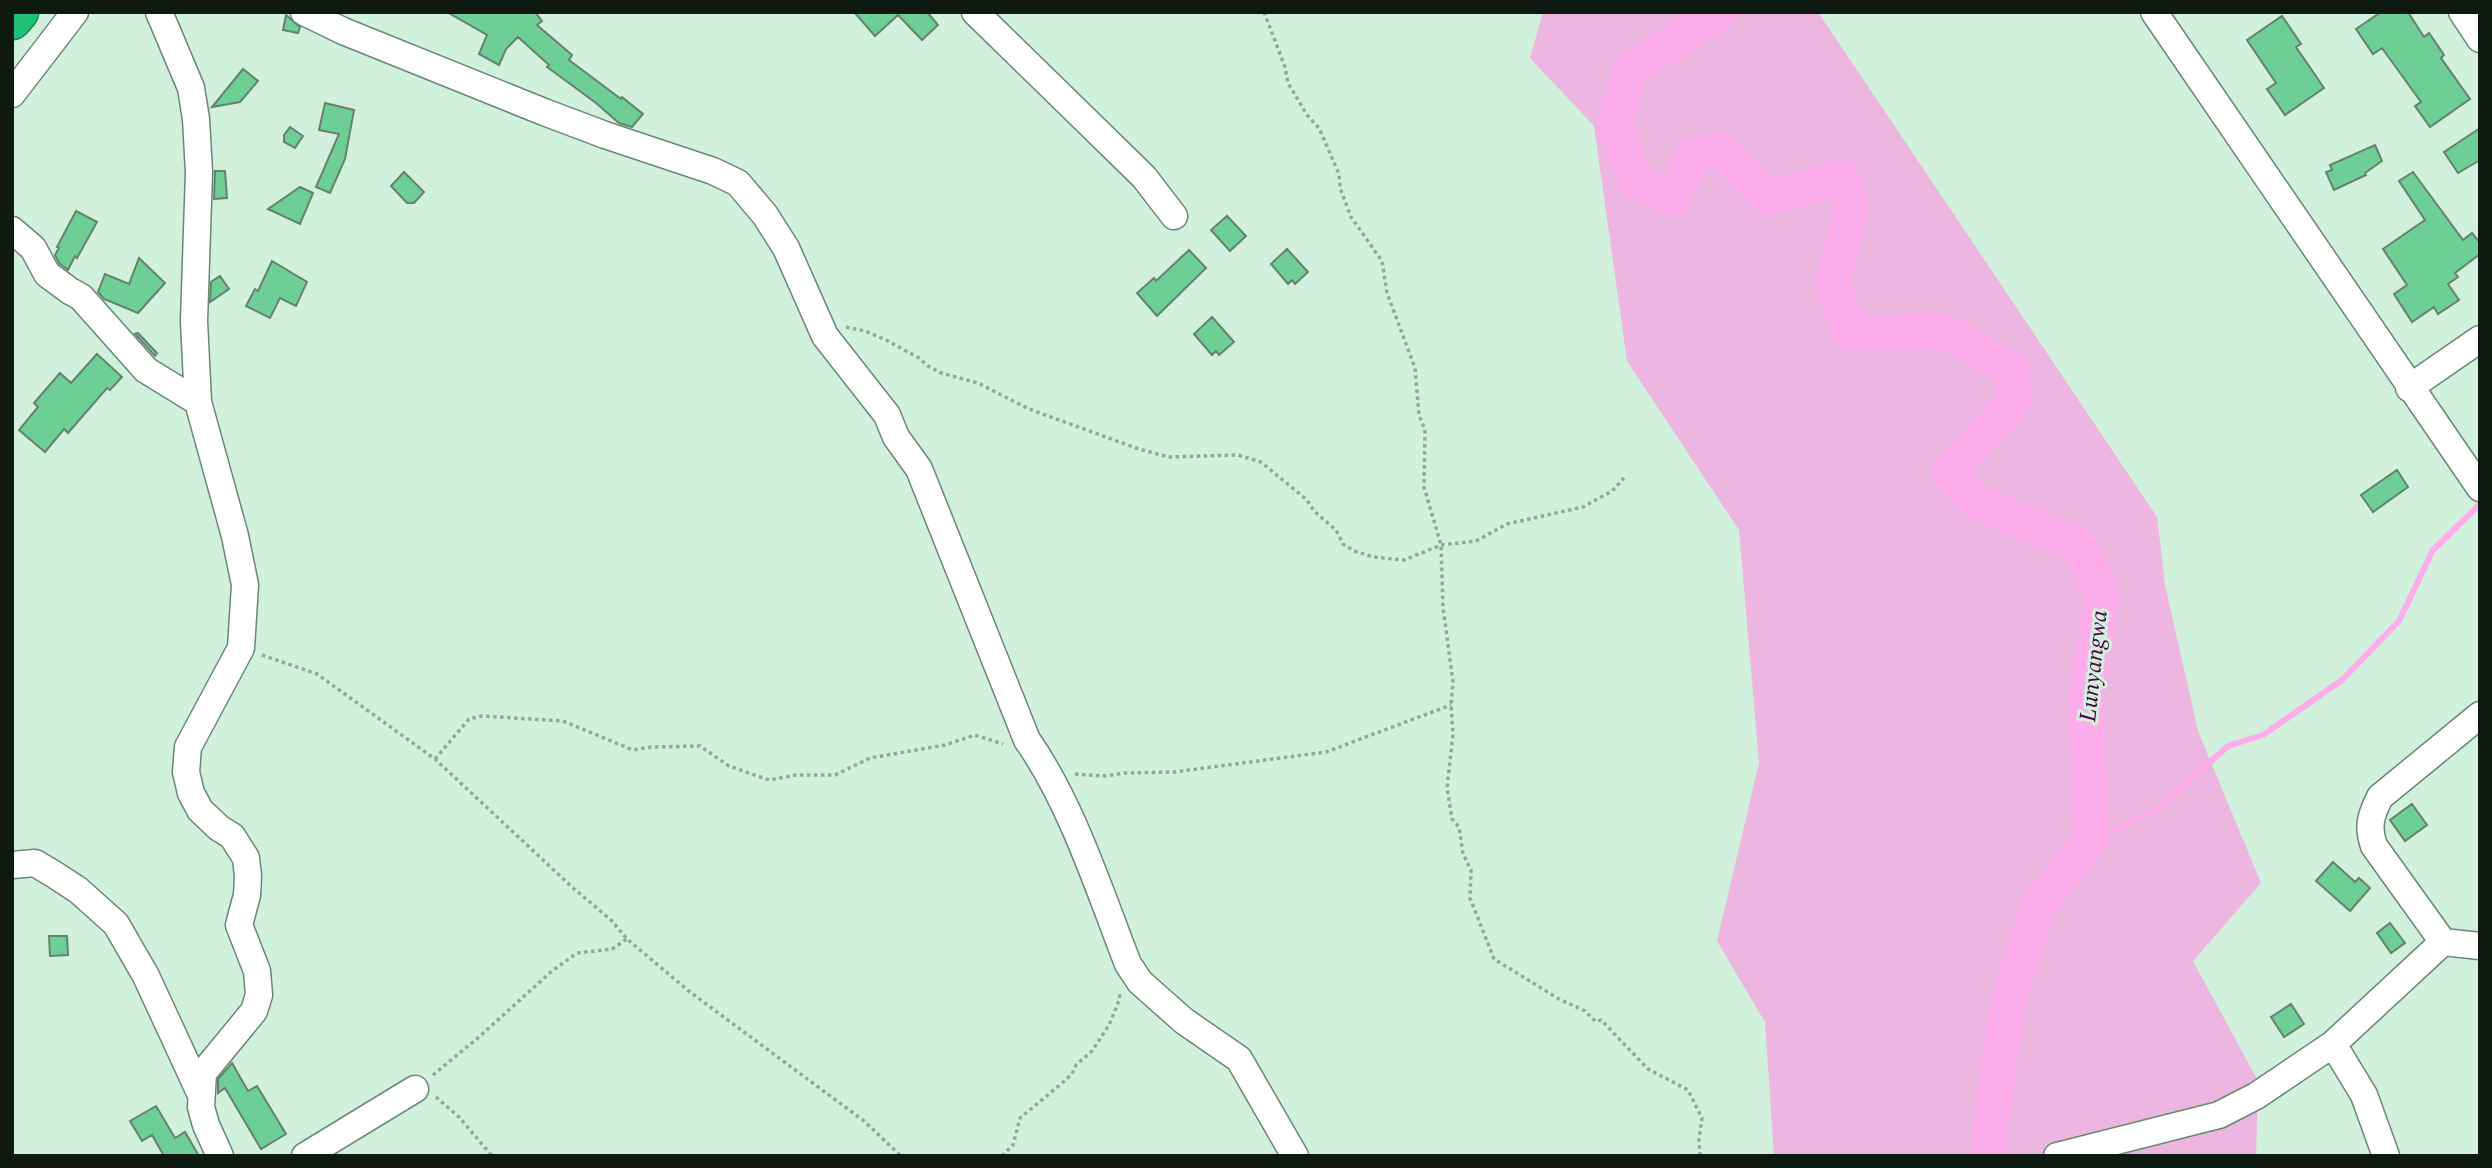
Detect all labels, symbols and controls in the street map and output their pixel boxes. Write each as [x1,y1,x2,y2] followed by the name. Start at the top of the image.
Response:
[2070,608,2118,724] water label: Lunyangwa

